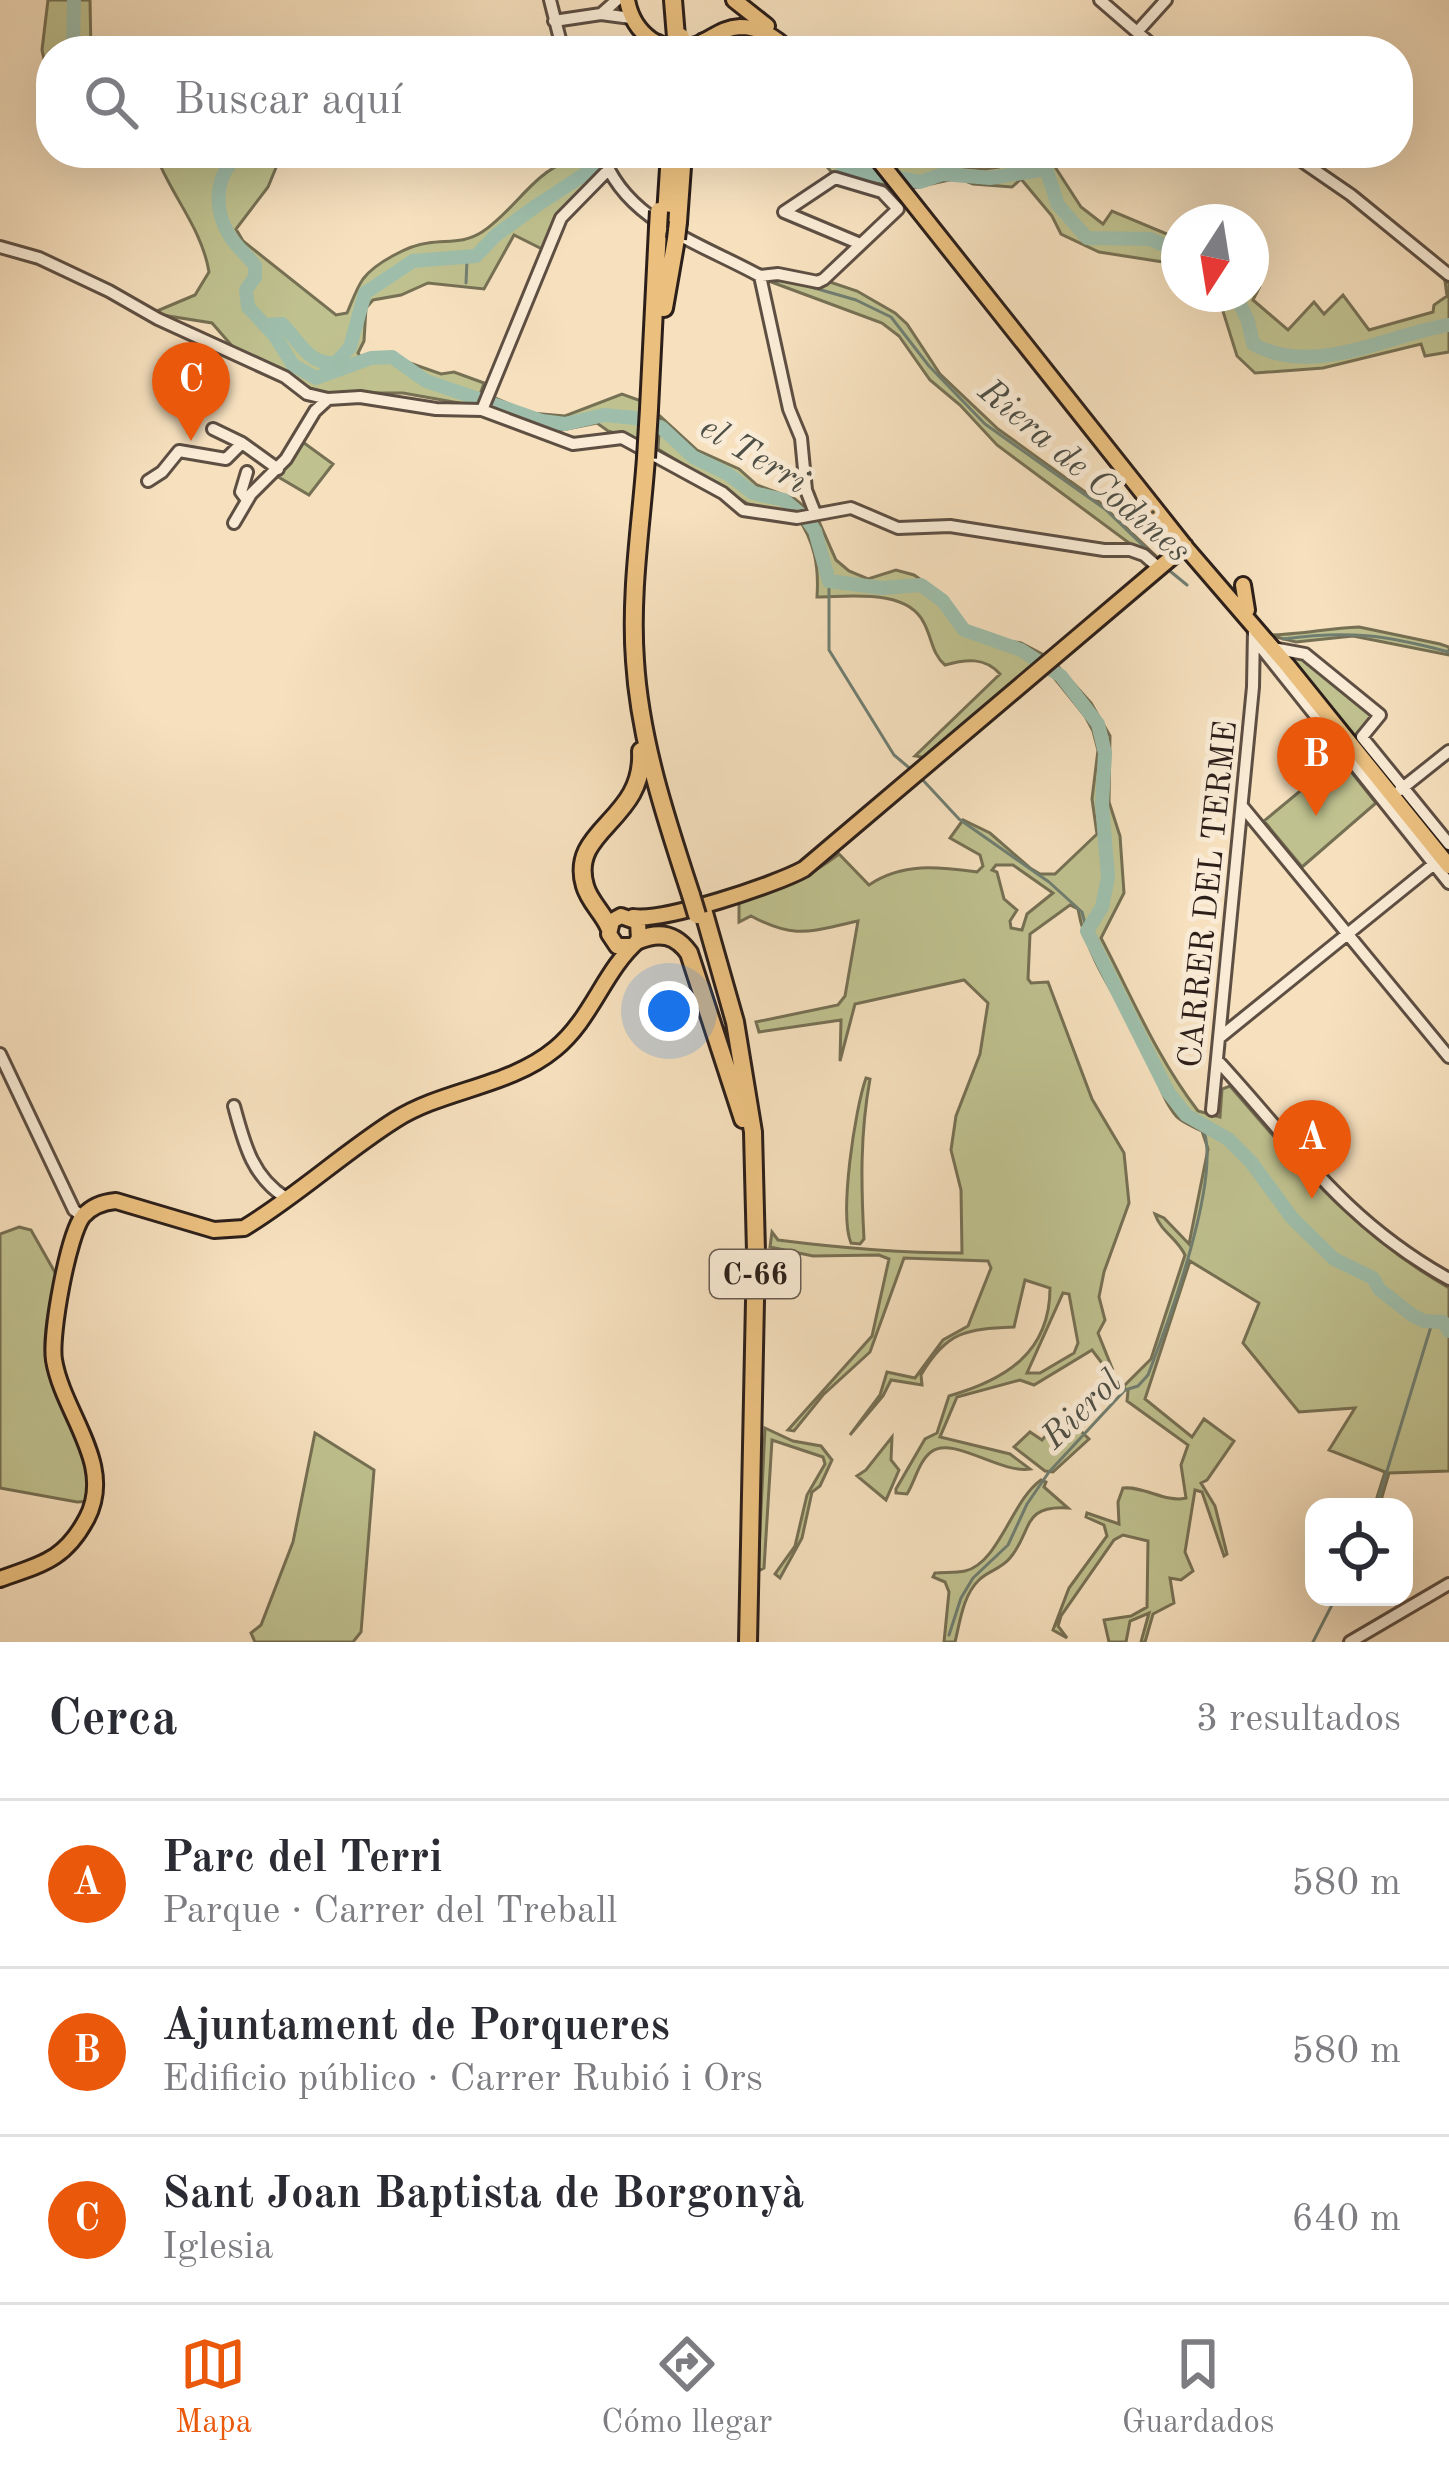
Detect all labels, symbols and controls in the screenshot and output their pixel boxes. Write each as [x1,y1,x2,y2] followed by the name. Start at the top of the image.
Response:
[36,36,1413,168] search box
[78,69,144,135] icon: search
[174,79,403,124] text: Buscar aquí
[1161,204,1269,312] north arrow
[152,342,230,441] pin: C
[970,372,1197,571] water label: Riera de Codines
[693,411,813,502] water label: el Terri
[1277,717,1355,816] pin: B
[1175,719,1244,1070] street label: CARRER DEL TERME
[639,981,699,1041] your location
[1273,1100,1351,1199] pin: A
[710,1250,800,1298] road number: C-66
[1035,1364,1130,1458] water label: Rierol
[1305,1498,1413,1606] map controls
[1305,1498,1413,1606] button: locate
[48,1695,178,1746] text: Cerca
[1196,1700,1401,1739] text: 3 resultados
[162,1837,443,1882] text: Parc del Terri
[72,1864,102,1903] text: A
[1291,1864,1401,1903] text: 580 m
[162,1892,617,1931] text: Parque · Carrer del Treball
[162,2005,670,2050] text: Ajuntament de Porqueres
[73,2032,101,2071] text: B
[1291,2032,1401,2071] text: 580 m
[162,2060,763,2099] text: Edificio público · Carrer Rubió i Ors
[162,2173,804,2218] text: Sant Joan Baptista de Borgonyà
[74,2200,100,2239] text: C
[1291,2200,1401,2239] text: 640 m
[162,2228,274,2267] text: Iglesia
[175,2331,252,2444] tab: Mapa
[601,2331,772,2444] tab: Cómo llegar
[1122,2331,1274,2444] tab: Guardados

